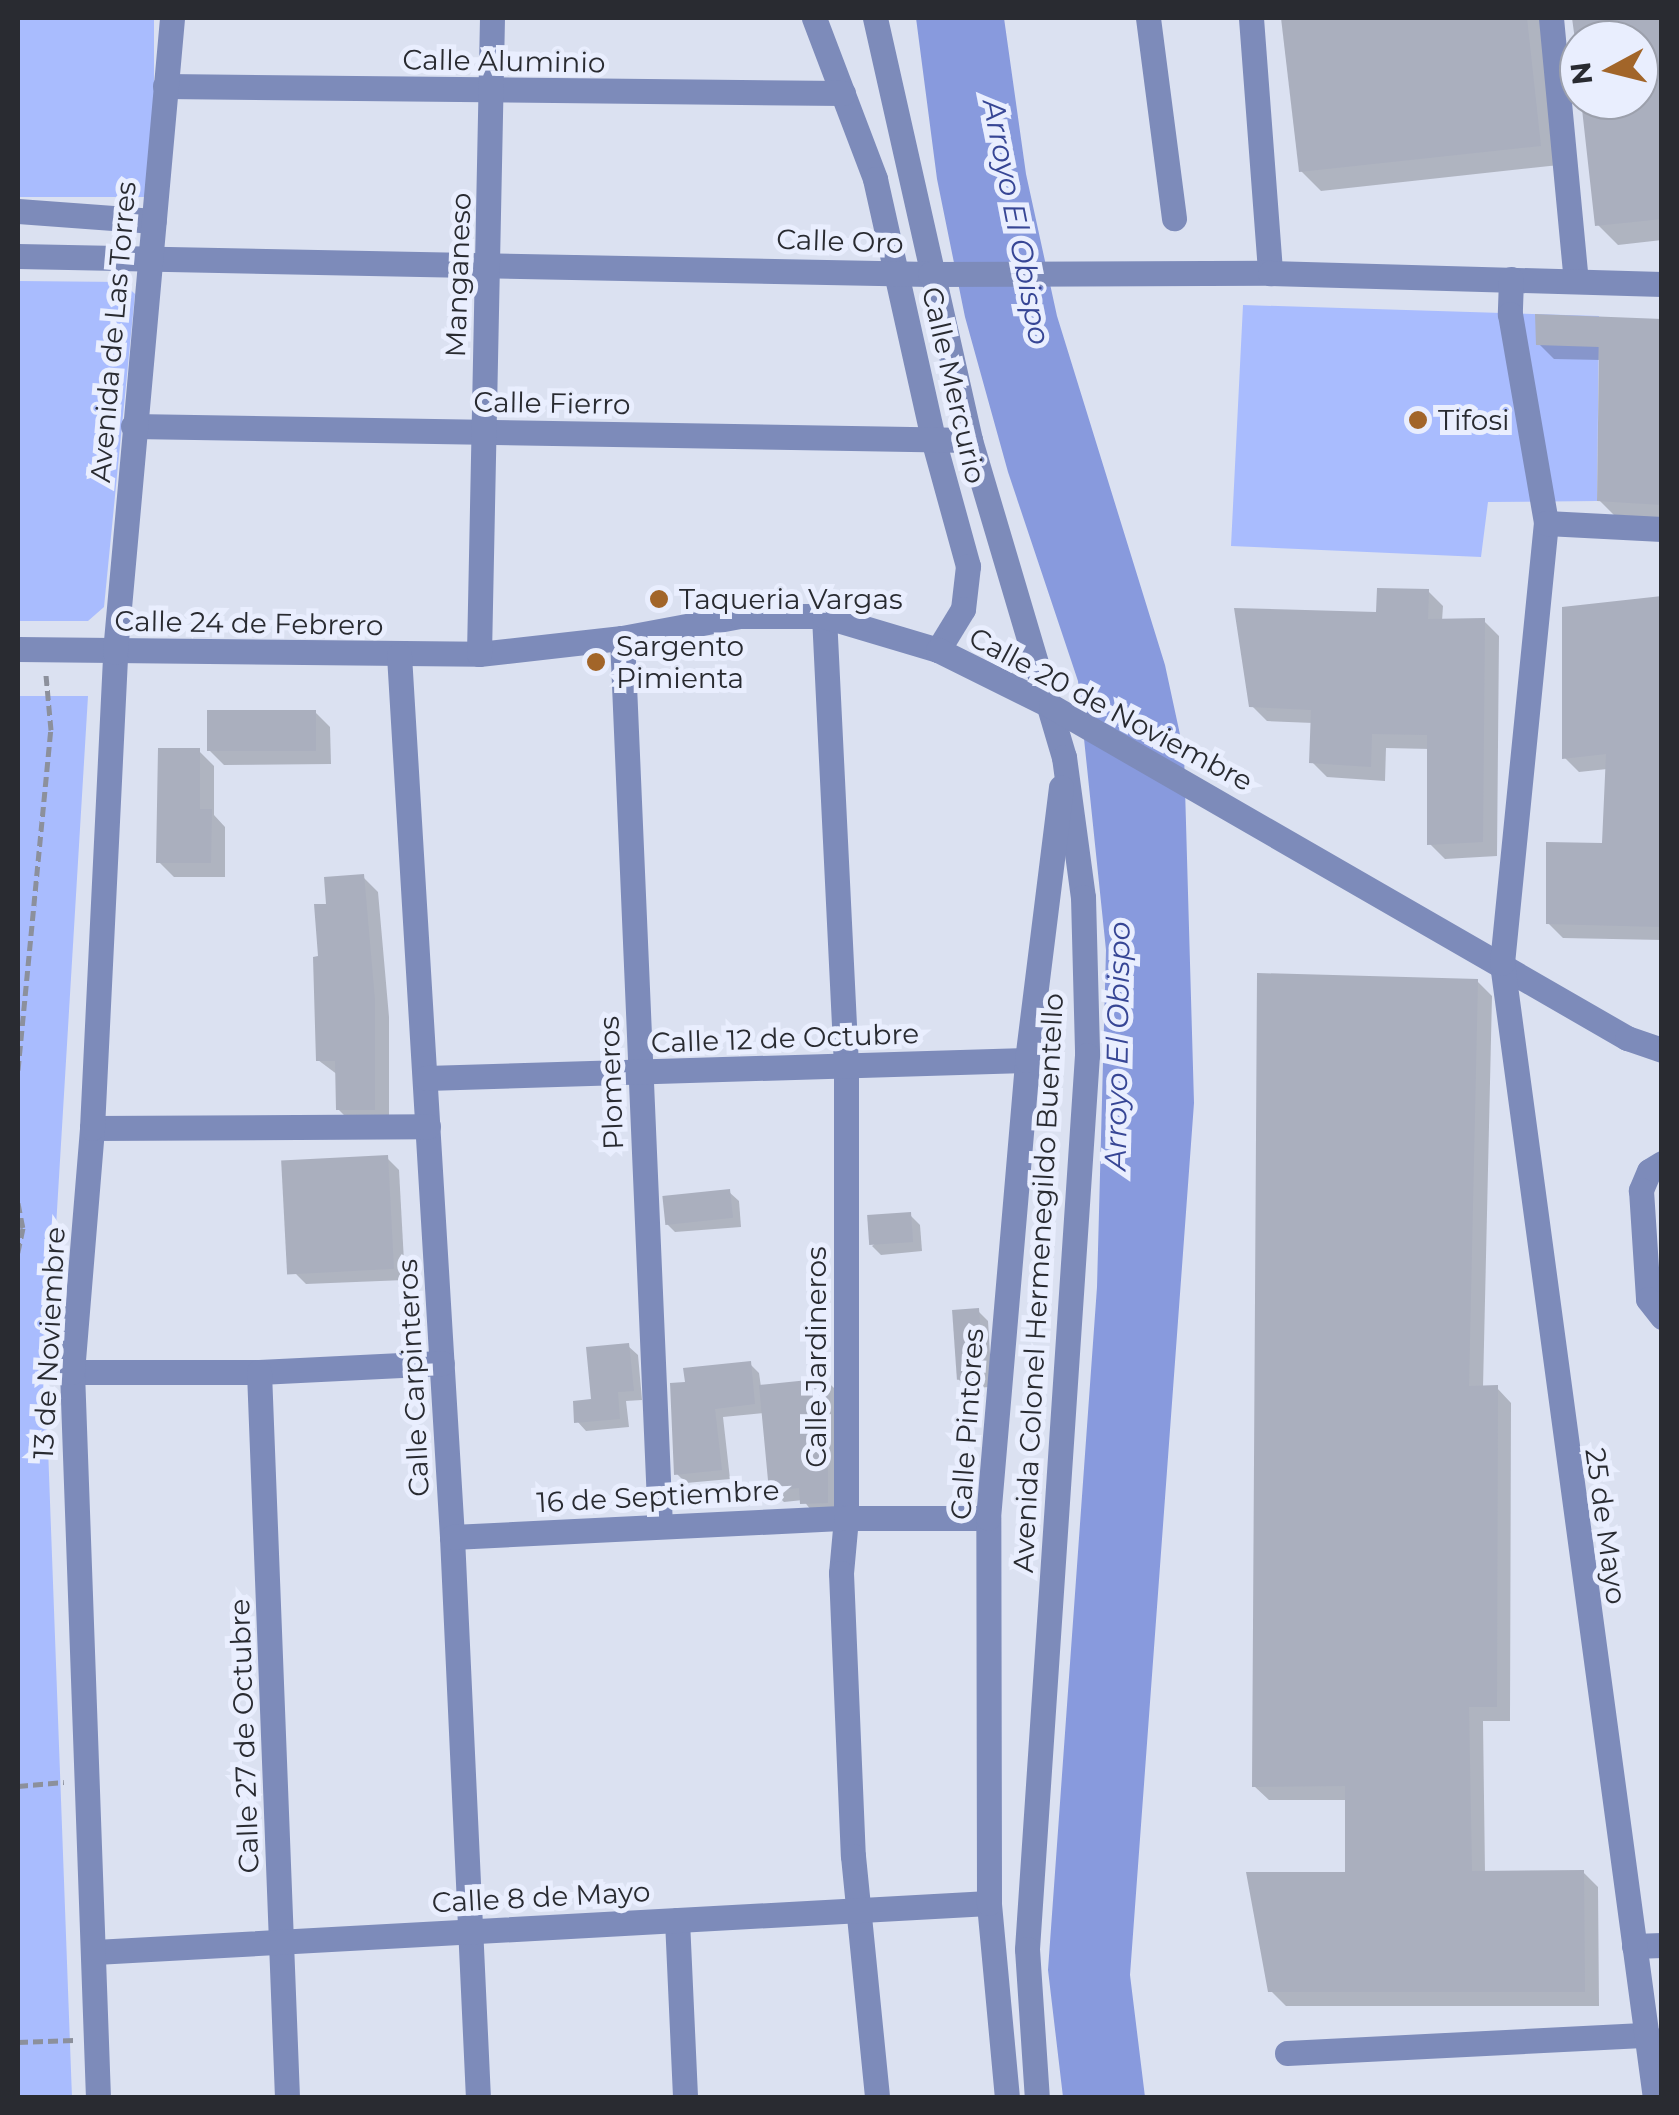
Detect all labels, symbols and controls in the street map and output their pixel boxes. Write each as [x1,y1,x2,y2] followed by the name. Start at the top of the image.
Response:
[1559,20,1659,120] north arrow
[402,42,606,80] street label: Calle Aluminio
[1563,60,1599,87] text: N
[975,96,1057,348] water label: Arroyo El Obispo
[83,180,143,484] street label: Avenida de Las Torres
[438,192,478,358] street label: Manganeso
[776,222,904,260] street label: Calle Oro
[915,283,993,487] street label: Calle Mercurio
[473,385,631,421] street label: Calle Fierro
[1438,403,1510,437] place label: Tifosi
[1407,409,1429,431] marker: Tifosi
[679,582,903,616] place label: Taqueria Vargas
[648,588,670,610] marker: Taqueria Vargas
[114,604,384,642] street label: Calle 24 de Febrero
[963,620,1259,798] street label: Calle 20 de Noviembre
[616,629,744,695] place label: Sargento Pimienta
[585,651,607,673] marker: Sargento Pimienta
[1098,921,1138,1171] water label: Arroyo El Obispo
[1006,992,1070,1574] street label: Avenida Colonel Hermenegildo Buentello
[592,1016,630,1150] street label: Plomeros
[650,1017,920,1059] street label: Calle 12 de Octubre
[26,1226,72,1460] street label: 13 de Noviembre
[799,1246,833,1468] street label: Calle Jardineros
[390,1258,436,1498] street label: Calle Carpinteros
[944,1327,990,1521] street label: Calle Pintores
[1578,1446,1634,1606] street label: 25 de Mayo
[536,1473,780,1519] street label: 16 de Septiembre
[222,1598,266,1874] street label: Calle 27 de Octubre
[431,1874,651,1920] street label: Calle 8 de Mayo

